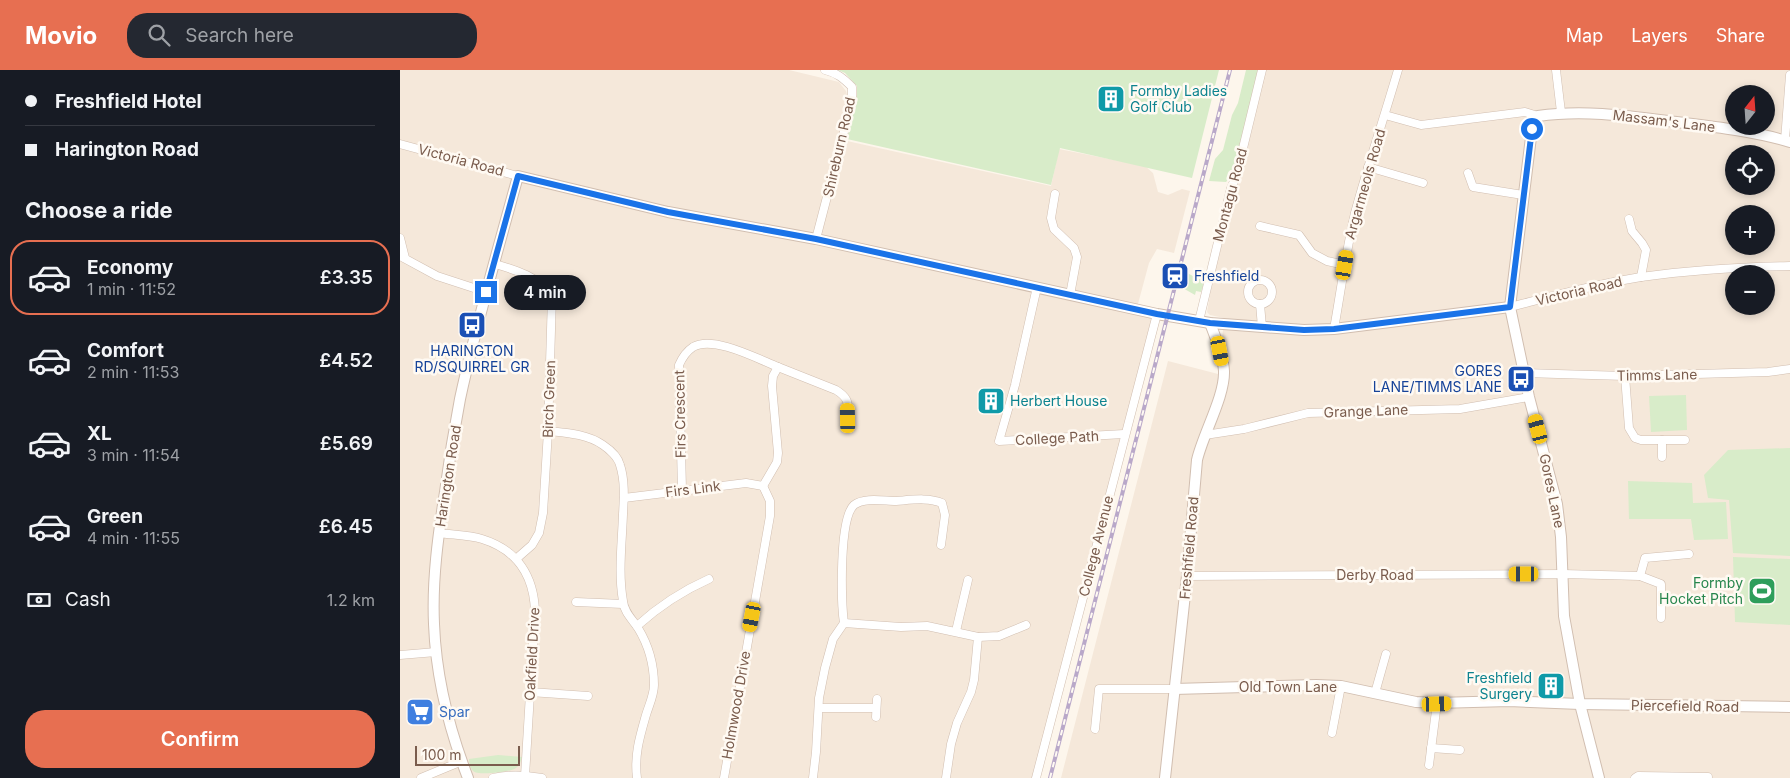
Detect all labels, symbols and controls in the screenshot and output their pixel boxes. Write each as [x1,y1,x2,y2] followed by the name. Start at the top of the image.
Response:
[127,13,477,58] search box
[25,21,97,50] text: Movio
[145,21,173,49] icon: search
[185,24,294,47] text: Search here
[1566,25,1603,46] text: Map
[1631,25,1688,46] text: Layers
[1716,25,1765,46] text: Share
[1130,82,1227,115] place label: Formby Ladies Golf Club
[1096,84,1126,114] building icon: Formby Ladies Golf Club
[1725,85,1775,135] north arrow
[1725,85,1775,315] map controls
[55,90,202,113] text: Freshfield Hotel
[819,95,858,199] street label: Shireburn Road
[1612,106,1716,135] street label: Massam's Lane
[1521,118,1543,140] route start
[1341,127,1388,241] street label: Argarmeols Road
[55,138,199,161] text: Harington Road
[416,140,506,179] street label: Victoria Road
[1725,145,1775,195] button: locate
[1209,146,1250,244] street label: Montagu Road
[25,197,173,223] text: Choose a ride
[1725,205,1775,255] button: +
[1335,249,1354,281] car
[27,255,72,300] icon: car
[87,256,173,279] text: Economy
[1160,261,1190,291] station icon: Freshfield
[1725,265,1775,315] button: −
[320,266,373,289] text: £3.35
[1194,267,1259,284] place label: Freshfield
[1534,272,1624,309] street label: Victoria Road
[504,274,586,310] callout: 4 min
[87,279,176,299] text: 1 min · 11:52
[475,281,497,303] route end
[523,282,567,302] text: 4 min
[457,310,487,340] bus stop icon: HARINGTON RD/SQUIRREL GR
[1209,335,1230,367] car
[27,338,72,383] icon: car
[87,339,164,362] text: Comfort
[414,342,530,375] place label: HARINGTON RD/SQUIRREL GR
[319,349,373,372] text: £4.52
[539,360,558,438] street label: Birch Green
[87,362,179,382] text: 2 min · 11:53
[1373,362,1502,395] place label: GORES LANE/TIMMS LANE
[1506,364,1536,394] bus stop icon: GORES LANE/TIMMS LANE
[1617,365,1697,384] street label: Timms Lane
[670,369,689,458] street label: Firs Crescent
[976,386,1006,416] building icon: Herbert House
[1010,392,1107,409] place label: Herbert House
[1323,401,1409,420] street label: Grange Lane
[840,403,855,433] car
[1526,413,1549,445] car
[27,421,72,466] icon: car
[87,422,112,445] text: XL
[431,424,464,528] street label: Harington Road
[1015,427,1099,448] street label: College Path
[320,432,373,455] text: £5.69
[87,445,180,465] text: 3 min · 11:54
[1536,452,1569,530] street label: Gores Lane
[664,477,722,500] street label: Firs Link
[1075,494,1116,598] street label: College Avenue
[1176,496,1201,600] street label: Freshfield Road
[27,504,72,549] icon: car
[87,505,143,528] text: Green
[319,515,373,538] text: £6.45
[87,528,180,548] text: 4 min · 11:55
[1336,566,1414,583] street label: Derby Road
[1509,567,1539,582] car
[1659,574,1743,607] place label: Formby Hocket Pitch
[1747,576,1777,606] sports icon: Formby Hocket Pitch
[25,586,53,614] icon: cash
[65,588,111,611] text: Cash
[327,590,375,610] text: 1.2 km
[741,601,762,633] car
[521,607,542,701] street label: Oakfield Drive
[718,649,753,760] street label: Holmwood Drive
[1467,669,1532,702] place label: Freshfield Surgery
[1536,671,1566,701] building icon: Freshfield Surgery
[1239,678,1337,695] street label: Old Town Lane
[1421,696,1452,712] car
[1631,696,1739,715] street label: Piercefield Road
[405,697,435,727] supermarket icon: Spar
[439,703,470,720] place label: Spar
[25,710,375,768] button: Confirm
[415,743,520,766] scale bar
[422,746,462,763] text: 100 m

